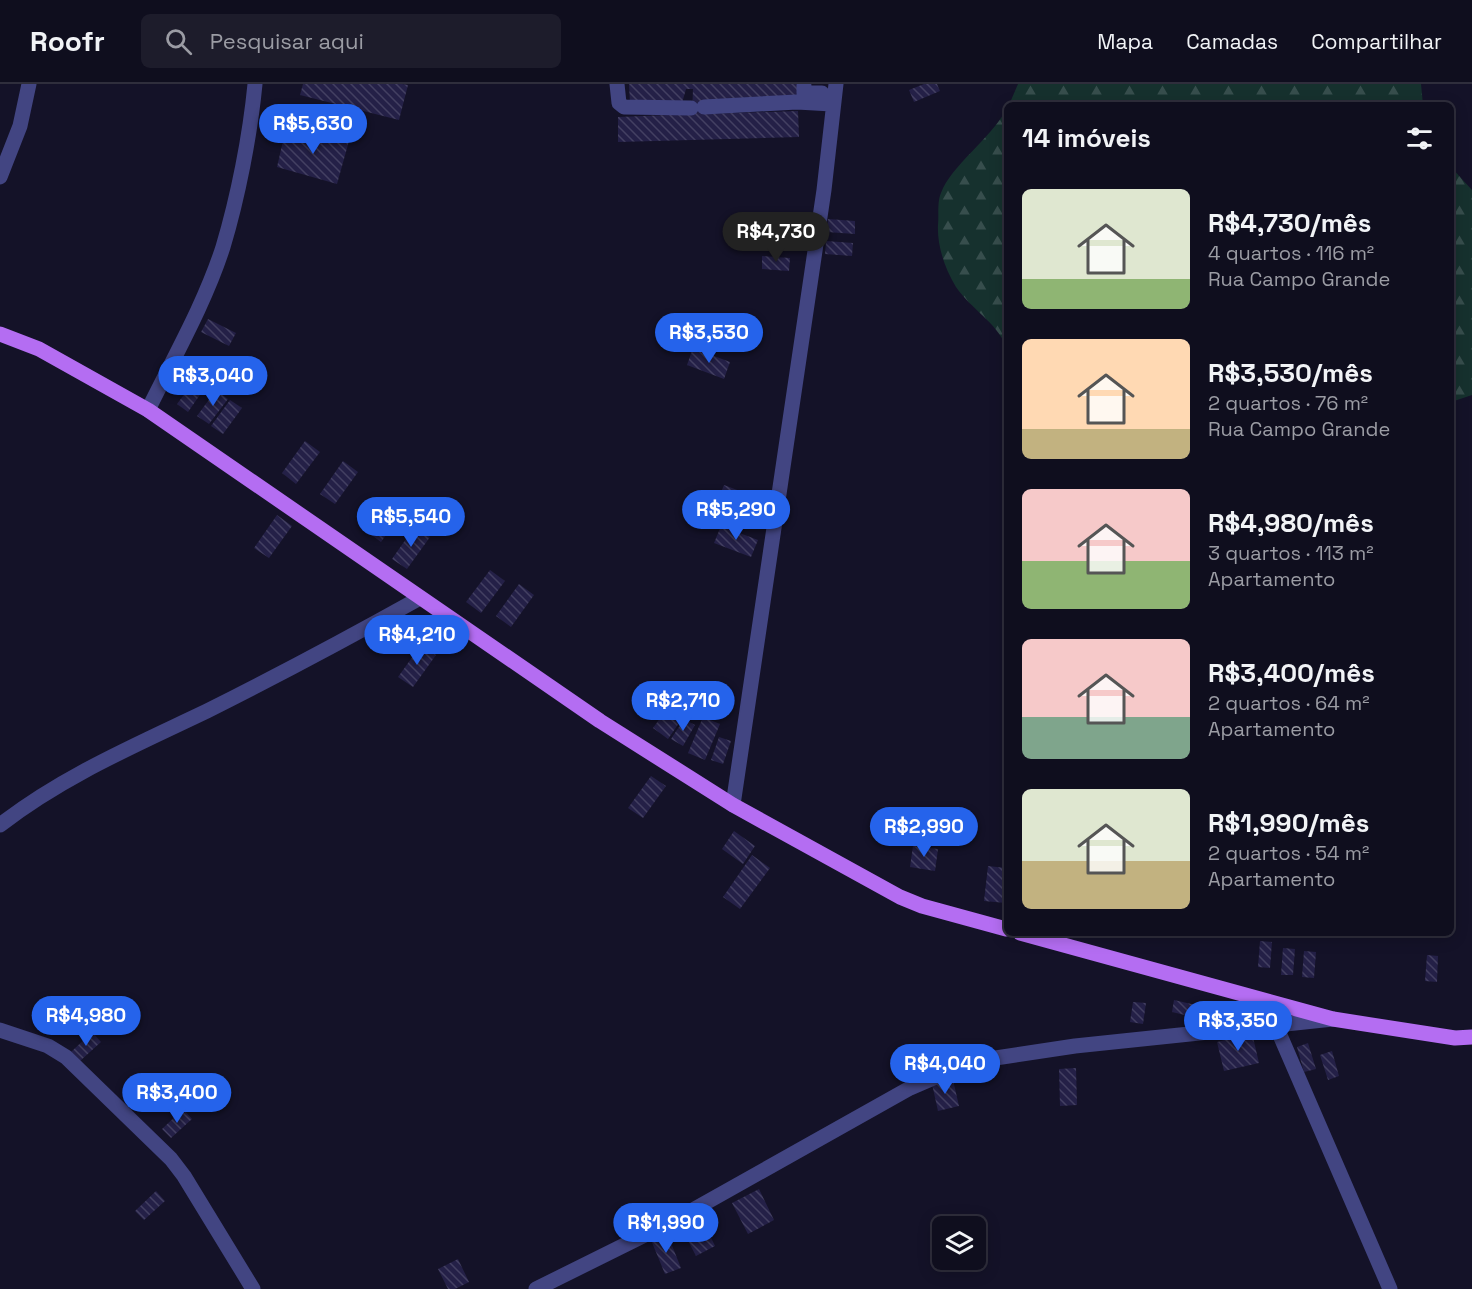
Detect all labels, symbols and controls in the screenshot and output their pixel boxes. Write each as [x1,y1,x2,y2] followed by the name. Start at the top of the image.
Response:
[141,14,561,68] search box
[30,23,105,59] text: Roofr
[162,25,195,58] icon: search
[210,27,364,55] text: Pesquisar aqui
[1097,28,1153,55] text: Mapa
[1186,28,1278,55] text: Camadas
[1311,28,1442,55] text: Compartilhar
[258,104,368,155] pin: R$5,630
[273,110,353,136] text: R$5,630
[1022,121,1151,155] text: 14 imóveis
[1403,122,1436,155] icon: filters
[1208,206,1371,240] text: R$4,730/mês
[721,212,831,263] pin: R$4,730
[1070,213,1142,285] icon: home
[737,218,815,244] text: R$4,730
[1208,240,1374,266] text: 4 quartos · 116 m²
[1208,266,1390,292] text: Rua Campo Grande
[654,313,764,364] pin: R$3,530
[669,319,749,345] text: R$3,530
[158,356,268,407] pin: R$3,040
[1208,356,1373,390] text: R$3,530/mês
[172,362,254,388] text: R$3,040
[1070,363,1142,435] icon: home
[1208,390,1368,416] text: 2 quartos · 76 m²
[1208,416,1390,442] text: Rua Campo Grande
[681,490,791,541] pin: R$5,290
[696,496,776,522] text: R$5,290
[356,497,466,548] pin: R$5,540
[371,503,451,529] text: R$5,540
[1208,506,1374,540] text: R$4,980/mês
[1070,513,1142,585] icon: home
[1208,540,1374,566] text: 3 quartos · 113 m²
[1208,566,1335,592] text: Apartamento
[362,615,472,666] pin: R$4,210
[378,621,456,647] text: R$4,210
[1208,656,1375,690] text: R$3,400/mês
[1070,663,1142,735] icon: home
[628,681,738,732] pin: R$2,710
[646,687,720,713] text: R$2,710
[1208,690,1370,716] text: 2 quartos · 64 m²
[1208,716,1335,742] text: Apartamento
[1208,806,1369,840] text: R$1,990/mês
[869,807,979,858] pin: R$2,990
[884,813,964,839] text: R$2,990
[1070,813,1142,885] icon: home
[1208,840,1369,866] text: 2 quartos · 54 m²
[1208,866,1335,892] text: Apartamento
[31,996,141,1047] pin: R$4,980
[1183,1001,1293,1052] pin: R$3,350
[46,1002,126,1028] text: R$4,980
[1198,1007,1278,1033] text: R$3,350
[890,1044,1000,1095] pin: R$4,040
[904,1050,986,1076] text: R$4,040
[122,1073,232,1124] pin: R$3,400
[136,1079,218,1105] text: R$3,400
[611,1203,721,1254] pin: R$1,990
[627,1209,705,1235] text: R$1,990
[932,1216,986,1270] map controls
[932,1216,986,1270] button: layers

